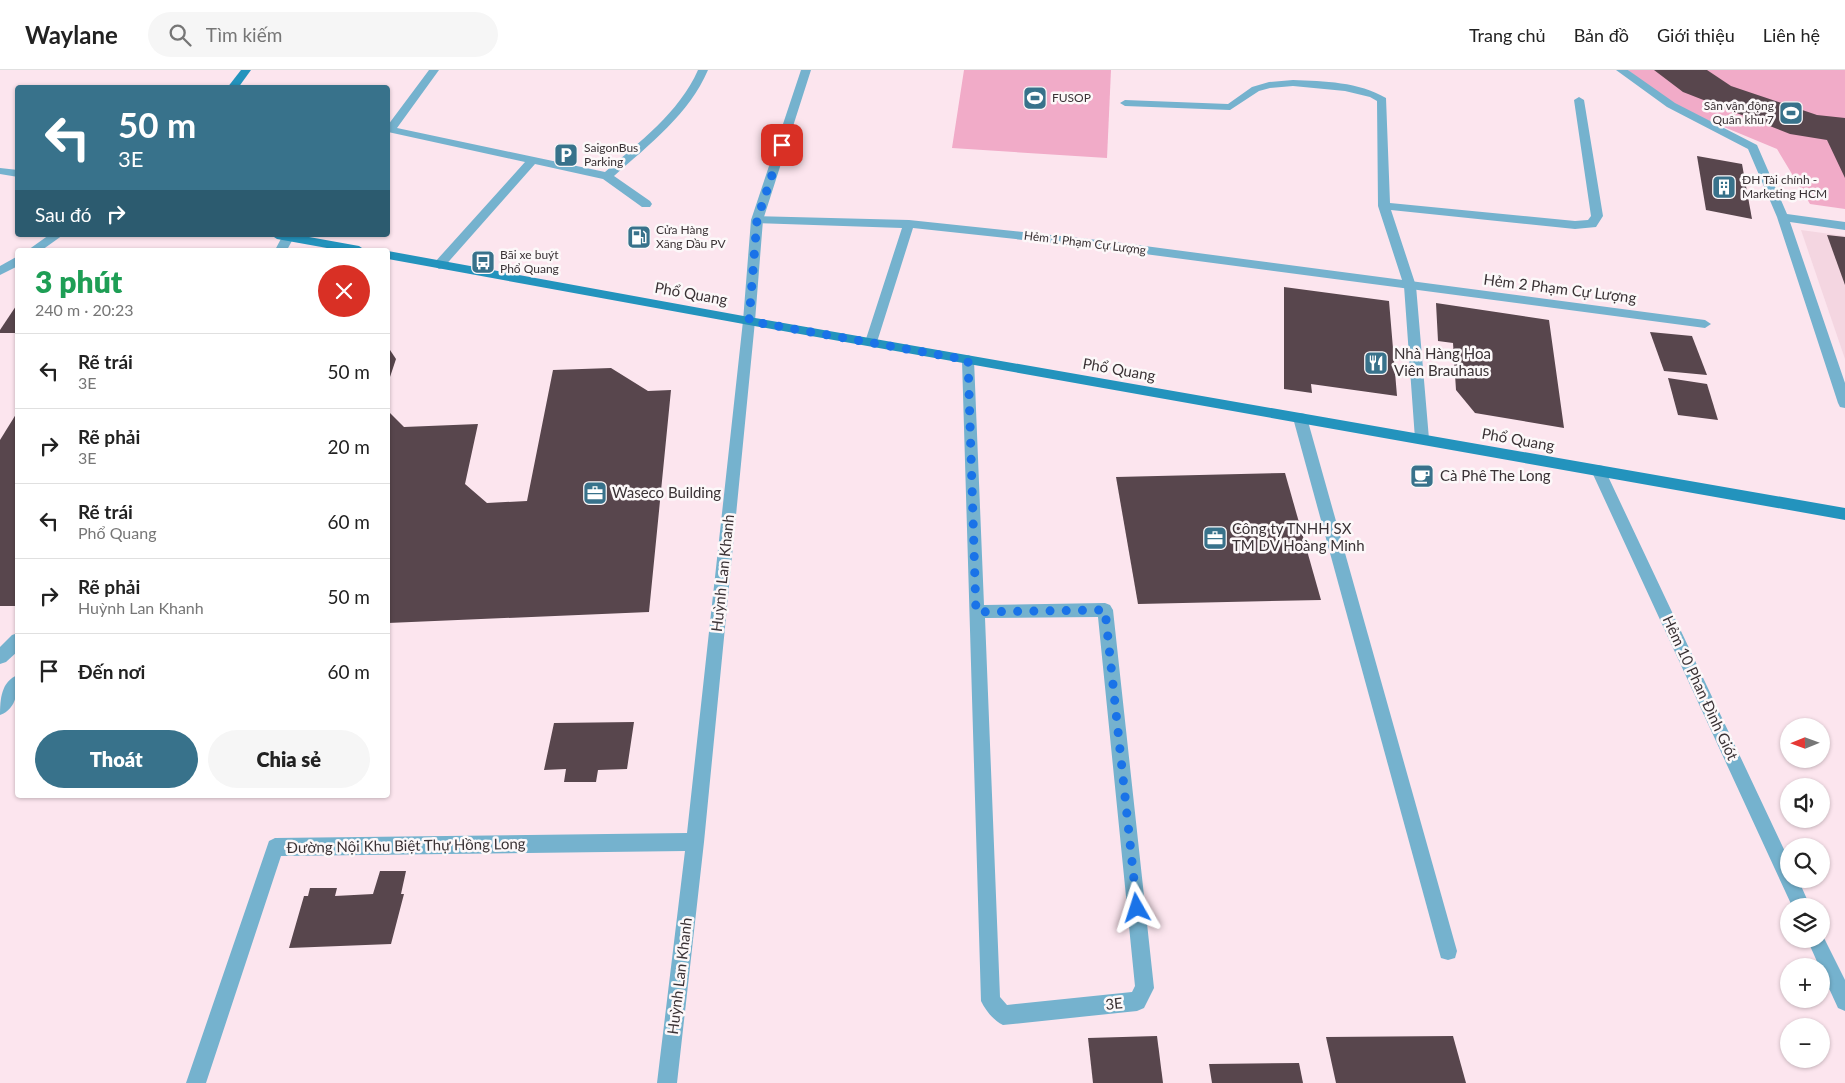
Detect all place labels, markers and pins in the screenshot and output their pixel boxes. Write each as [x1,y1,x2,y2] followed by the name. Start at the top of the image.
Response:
[1022,85,1048,111] sports icon: FUSOP
[1052,90,1091,105] place label: FUSOP
[1704,98,1774,127] place label: Sân vận động Quân khu 7
[1778,100,1804,126] sports icon: Sân vận động Quân khu 7
[761,124,803,166] pin
[584,140,638,169] place label: SaigonBus Parking
[553,142,579,168] parking icon: SaigonBus Parking
[1742,172,1827,201] place label: ĐH Tài chính - Marketing HCM
[1711,174,1737,200] building icon: ĐH Tài chính - Marketing HCM
[656,222,726,251] place label: Cửa Hàng Xăng Dầu PV
[626,224,652,250] fuel station icon: Cửa Hàng Xăng Dầu PV
[500,247,559,276] place label: Bãi xe buýt Phổ Quang
[470,249,496,275] bus stop icon: Bãi xe buýt Phổ Quang
[1394,344,1491,379] place label: Nhà Hàng Hoa Viên Brauhaus
[1363,350,1389,376] restaurant icon: Nhà Hàng Hoa Viên Brauhaus
[1409,463,1435,489] cafe icon: Cà Phê The Long
[1440,466,1551,484] place label: Cà Phê The Long
[582,480,608,506] office icon: Waseco Building
[612,483,721,501] place label: Waseco Building
[1232,519,1365,554] place label: Công ty TNHH SX TM DV Hoàng Minh
[1202,525,1228,551] office icon: Công ty TNHH SX TM DV Hoàng Minh

